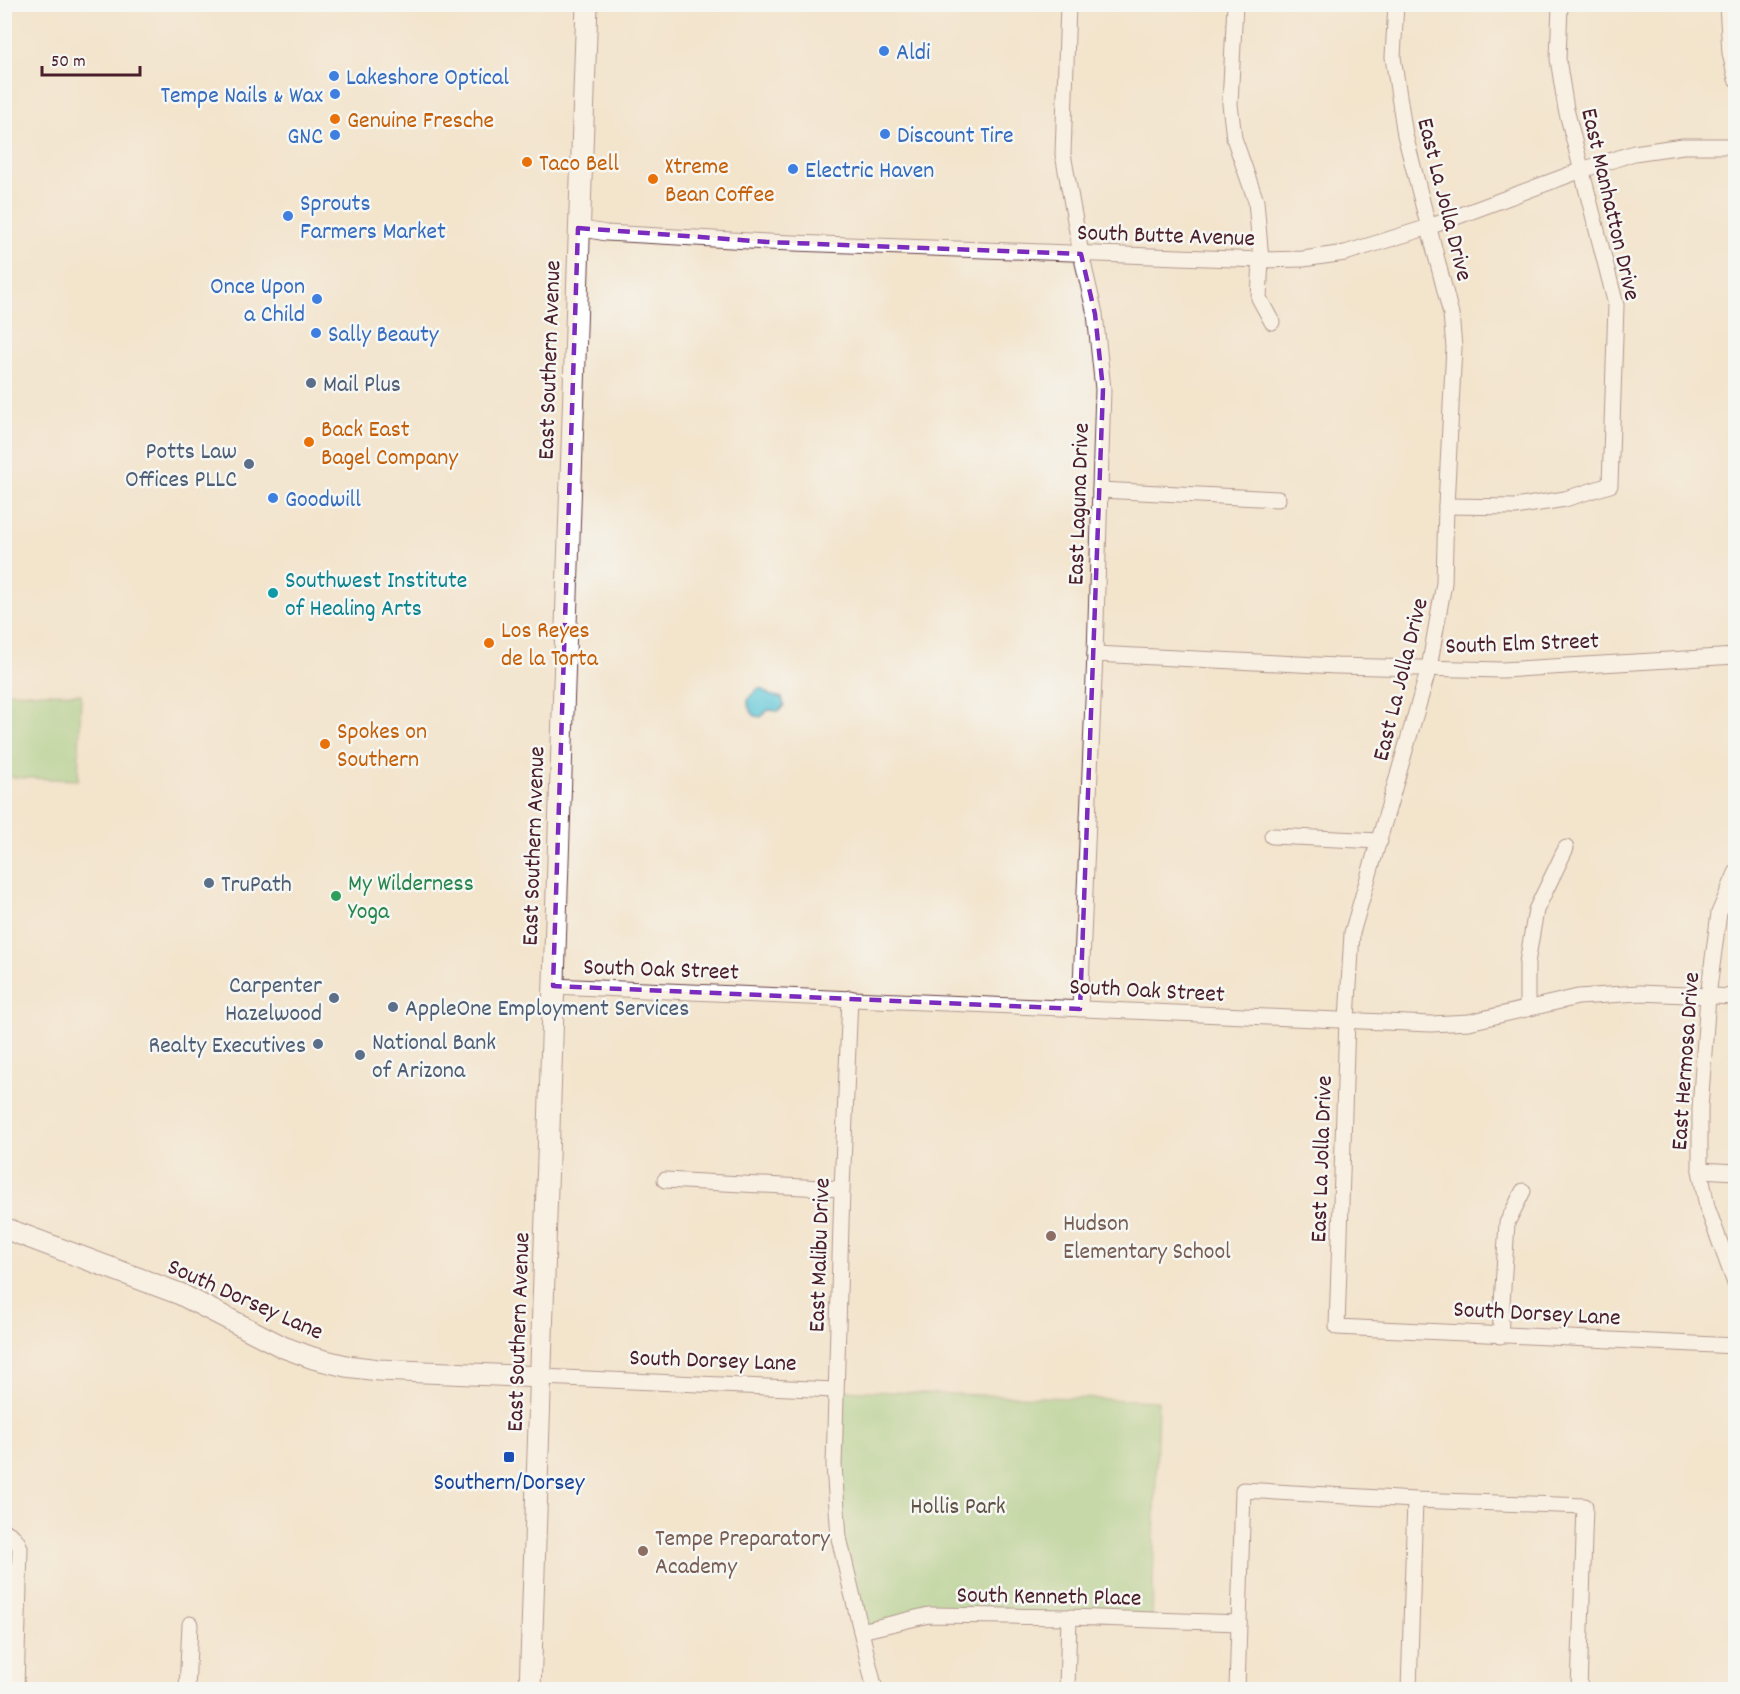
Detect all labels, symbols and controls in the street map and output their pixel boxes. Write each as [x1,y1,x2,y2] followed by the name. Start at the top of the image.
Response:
[896,37,930,71] place label: Aldi
[42,39,140,77] scale bar
[877,44,891,58] marker: Aldi
[51,50,86,75] text: 50 m
[346,62,509,96] place label: Lakeshore Optical
[327,69,341,83] marker: Lakeshore Optical
[160,80,323,114] place label: Tempe Nails & Wax
[328,87,342,101] marker: Tempe Nails & Wax
[347,105,494,139] place label: Genuine Fresche
[1570,105,1648,304] street label: East Manhatton Drive
[328,112,342,126] marker: Genuine Fresche
[1406,115,1480,285] street label: East La Jolla Drive
[897,120,1013,154] place label: Discount Tire
[287,121,323,155] place label: GNC
[878,127,892,141] marker: Discount Tire
[328,128,342,142] marker: GNC
[539,148,619,182] place label: Taco Bell
[665,151,775,213] place label: Xtreme Bean Coffee
[520,155,534,169] marker: Taco Bell
[805,155,934,189] place label: Electric Haven
[786,162,800,176] marker: Electric Haven
[646,172,660,186] marker: Xtreme Bean Coffee
[300,188,446,250] place label: Sprouts Farmers Market
[281,209,295,223] marker: Sprouts Farmers Market
[1076,217,1255,257] street label: South Butte Avenue
[531,260,571,461] street label: East Southern Avenue
[210,271,305,333] place label: Once Upon a Child
[310,292,324,306] marker: Once Upon a Child
[328,319,440,353] place label: Sally Beauty
[309,326,323,340] marker: Sally Beauty
[323,369,401,403] place label: Mail Plus
[304,376,318,390] marker: Mail Plus
[321,414,459,476] place label: Back East Bagel Company
[1060,422,1100,586] street label: East Laguna Drive
[302,435,316,449] marker: Back East Bagel Company
[125,436,237,498] place label: Potts Law Offices PLLC
[242,457,256,471] marker: Potts Law Offices PLLC
[285,484,361,518] place label: Goodwill
[266,491,280,505] marker: Goodwill
[285,565,467,627] place label: Southwest Institute of Healing Arts
[266,586,280,600] marker: Southwest Institute of Healing Arts
[1365,595,1439,765] street label: East La Jolla Drive
[501,615,599,677] place label: Los Reyes de la Torta
[1445,625,1600,665] street label: South Elm Street
[482,636,496,650] marker: Los Reyes de la Torta
[337,716,427,778] place label: Spokes on Southern
[318,737,332,751] marker: Spokes on Southern
[515,746,555,947] street label: East Southern Avenue
[348,868,474,930] place label: My Wilderness Yoga
[221,869,292,903] place label: TruPath
[202,876,216,890] marker: TruPath
[329,889,343,903] marker: My Wilderness Yoga
[583,951,739,991] street label: South Oak Street
[225,970,322,1032] place label: Carpenter Hazelwood
[1068,971,1226,1013] street label: South Oak Street
[1664,971,1710,1151] street label: East Hermosa Drive
[327,991,341,1005] marker: Carpenter Hazelwood
[405,993,689,1027] place label: AppleOne Employment Services
[386,1000,400,1014] marker: AppleOne Employment Services
[372,1027,496,1089] place label: National Bank of Arizona
[148,1030,306,1064] place label: Realty Executives
[311,1037,325,1051] marker: Realty Executives
[353,1048,367,1062] marker: National Bank of Arizona
[1303,1075,1343,1243] street label: East La Jolla Drive
[801,1177,841,1333] street label: East Malibu Drive
[1063,1208,1231,1270] place label: Hudson Elementary School
[1044,1229,1058,1243] marker: Hudson Elementary School
[500,1232,540,1433] street label: East Southern Avenue
[161,1251,328,1350] street label: South Dorsey Lane
[1452,1294,1621,1336] street label: South Dorsey Lane
[629,1342,797,1382] street label: South Dorsey Lane
[502,1450,516,1464] marker: Southern/Dorsey
[433,1467,586,1501] place label: Southern/Dorsey
[910,1491,1006,1525] park label: Hollis Park
[655,1523,831,1585] place label: Tempe Preparatory Academy
[636,1544,650,1558] marker: Tempe Preparatory Academy
[956,1579,1142,1617] street label: South Kenneth Place

